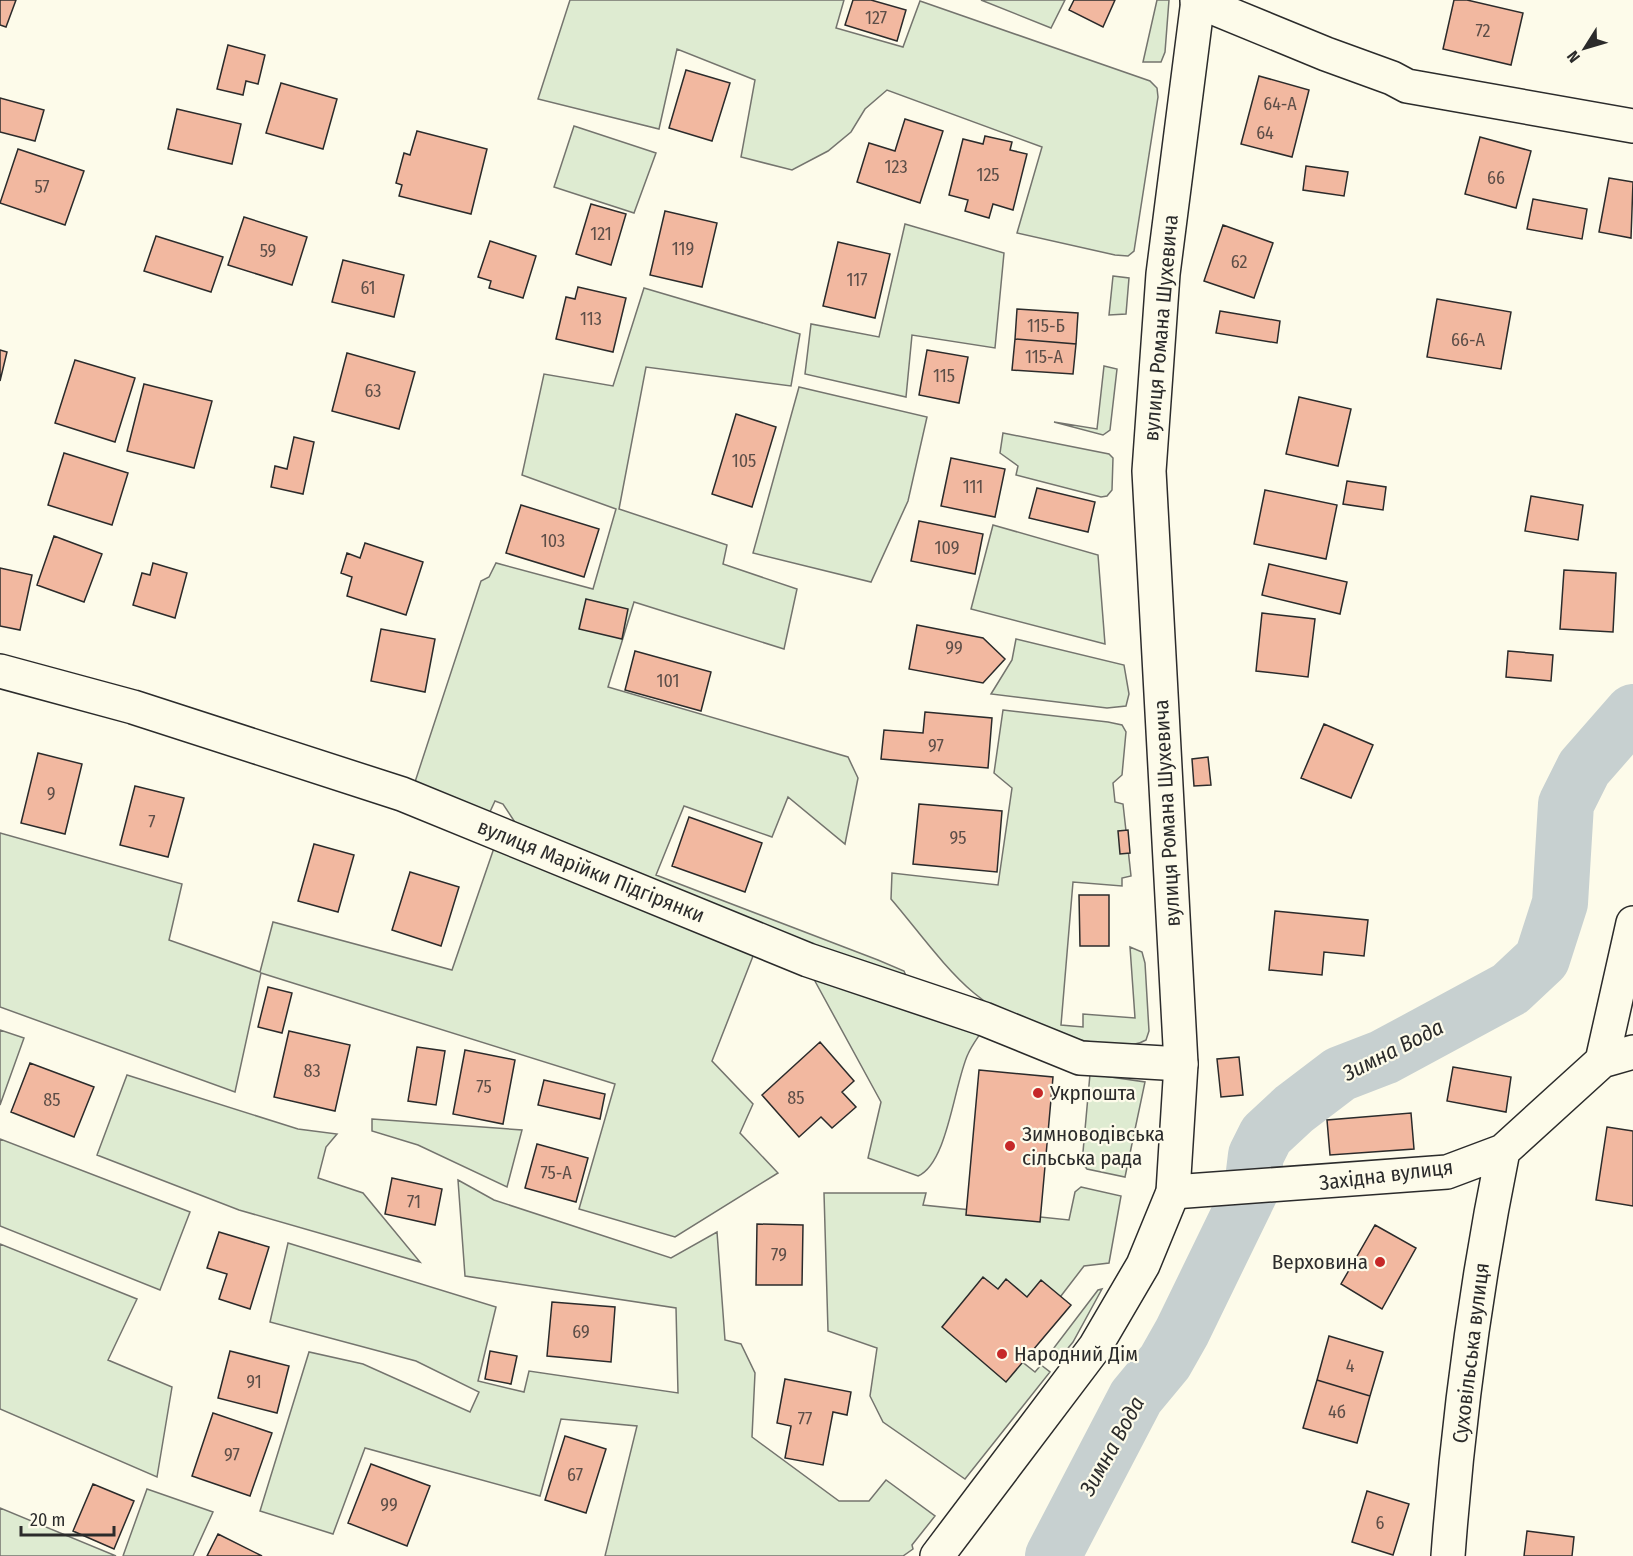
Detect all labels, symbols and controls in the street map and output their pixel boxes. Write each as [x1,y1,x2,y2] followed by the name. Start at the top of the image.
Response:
[865,7,887,29] house number: 127
[1555,18,1615,78] north arrow
[1475,20,1491,42] house number: 72
[1563,47,1584,66] text: N
[1263,93,1297,115] house number: 64-А
[1256,122,1274,144] house number: 64
[884,156,908,178] house number: 123
[976,164,1000,186] house number: 125
[1487,167,1505,189] house number: 66
[34,176,50,198] house number: 57
[1138,214,1184,442] street label: вулиця Романа Шухевича
[590,223,612,245] house number: 121
[672,238,694,260] house number: 119
[260,240,276,262] house number: 59
[1231,251,1247,273] house number: 62
[846,269,868,291] house number: 117
[360,277,376,299] house number: 61
[580,308,602,330] house number: 113
[1027,315,1065,337] house number: 115-Б
[1451,329,1485,351] house number: 66-А
[1025,346,1064,368] house number: 115-А
[933,365,955,387] house number: 115
[365,380,381,402] house number: 63
[732,450,756,472] house number: 105
[963,476,983,498] house number: 111
[541,530,565,552] house number: 103
[934,537,960,559] house number: 109
[945,637,963,659] house number: 99
[657,670,679,692] house number: 101
[1148,699,1186,927] street label: вулиця Романа Шухевича
[928,735,944,757] house number: 97
[47,783,55,805] house number: 9
[148,811,156,833] house number: 7
[474,814,708,928] street label: вулиця Марійки Підгірянки
[949,827,967,849] house number: 95
[1337,1013,1448,1087] water label: Зимна Вода
[303,1060,321,1082] house number: 83
[476,1076,492,1098] house number: 75
[1049,1080,1136,1106] place label: Укрпошта
[1031,1086,1045,1100] marker: Укрпошта
[787,1087,805,1109] house number: 85
[43,1089,61,1111] house number: 85
[1022,1121,1164,1171] place label: Зимноводівська сільська рада
[1003,1139,1017,1153] marker: Зимноводівська сільська рада
[1318,1154,1454,1196] street label: Західна вулиця
[540,1162,572,1184] house number: 75-А
[407,1191,421,1213] house number: 71
[771,1244,787,1266] house number: 79
[1272,1249,1368,1275] place label: Верховина
[1373,1255,1387,1269] marker: Верховина
[1447,1261,1495,1445] street label: Суховільська вулиця
[572,1321,590,1343] house number: 69
[1014,1341,1138,1367] place label: Народний Дім
[995,1347,1009,1361] marker: Народний Дім
[1346,1355,1355,1377] house number: 4
[246,1371,262,1393] house number: 91
[1073,1392,1150,1501] water label: Зимна Вода
[1328,1401,1346,1423] house number: 4б
[798,1408,812,1430] house number: 77
[224,1444,240,1466] house number: 97
[567,1464,583,1486] house number: 67
[380,1494,398,1516] house number: 99
[21,1499,114,1537] scale bar
[30,1509,65,1531] text: 20 m
[1376,1512,1385,1534] house number: 6

